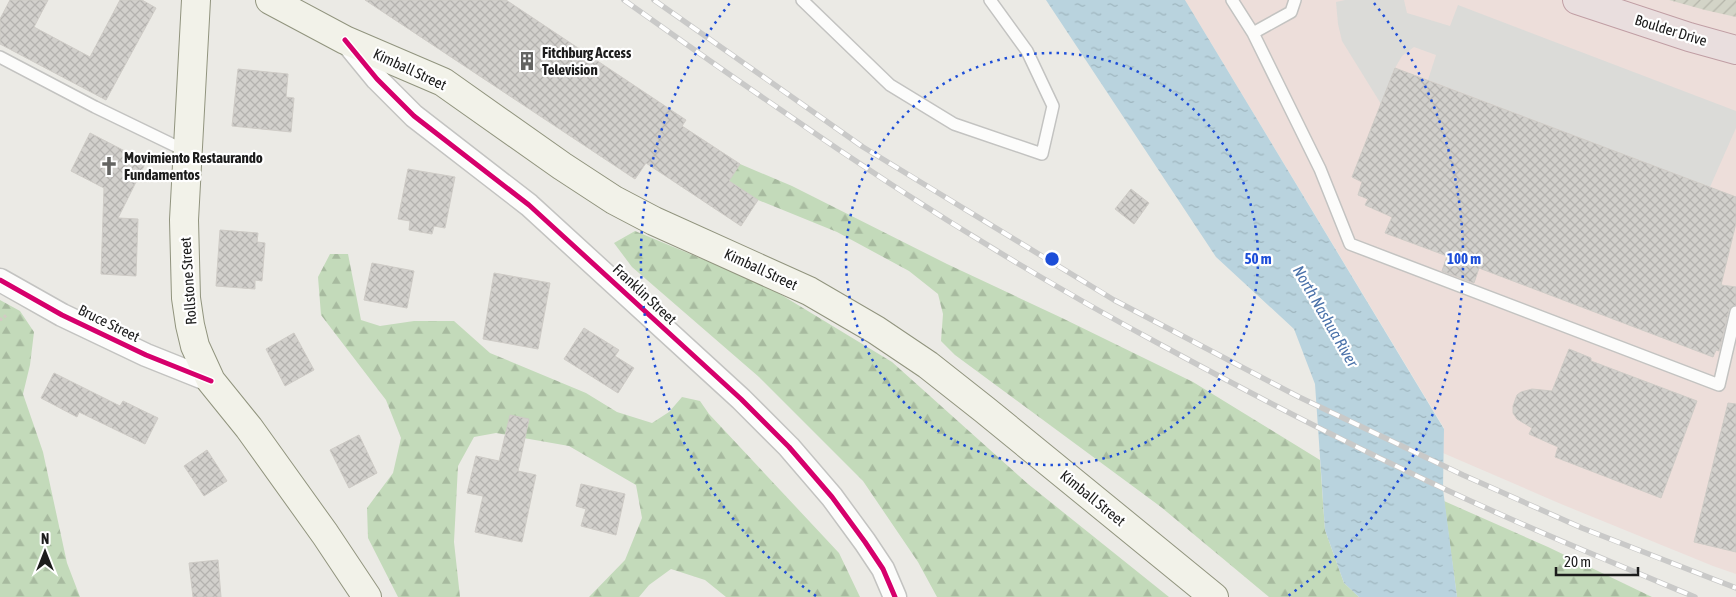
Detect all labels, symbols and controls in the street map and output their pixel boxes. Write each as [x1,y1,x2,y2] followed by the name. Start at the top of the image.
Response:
[1633,11,1709,49] street label: Boulder Drive
[542,44,632,78] place label: Fitchburg Access Television
[371,45,449,93] street label: Kimball Street
[516,50,538,72] building icon: Fitchburg Access Television
[124,149,263,183] place label: Movimiento Restaurando Fundamentos
[98,155,120,177] church icon: Movimiento Restaurando Fundamentos
[176,236,200,326] street label: Rollstone Street
[722,245,800,293] street label: Kimball Street
[1043,250,1061,268] centre of rings
[1245,250,1272,267] text: 50 m
[1447,250,1481,267] text: 100 m
[610,260,680,328] street label: Franklin Street
[1290,262,1363,371] water label: North Nashua River
[76,301,142,345] street label: Bruce Street
[1057,467,1129,529] street label: Kimball Street
[20,527,70,577] north arrow
[41,531,49,547] text: N
[1556,544,1638,576] scale bar
[1564,553,1591,570] text: 20 m

